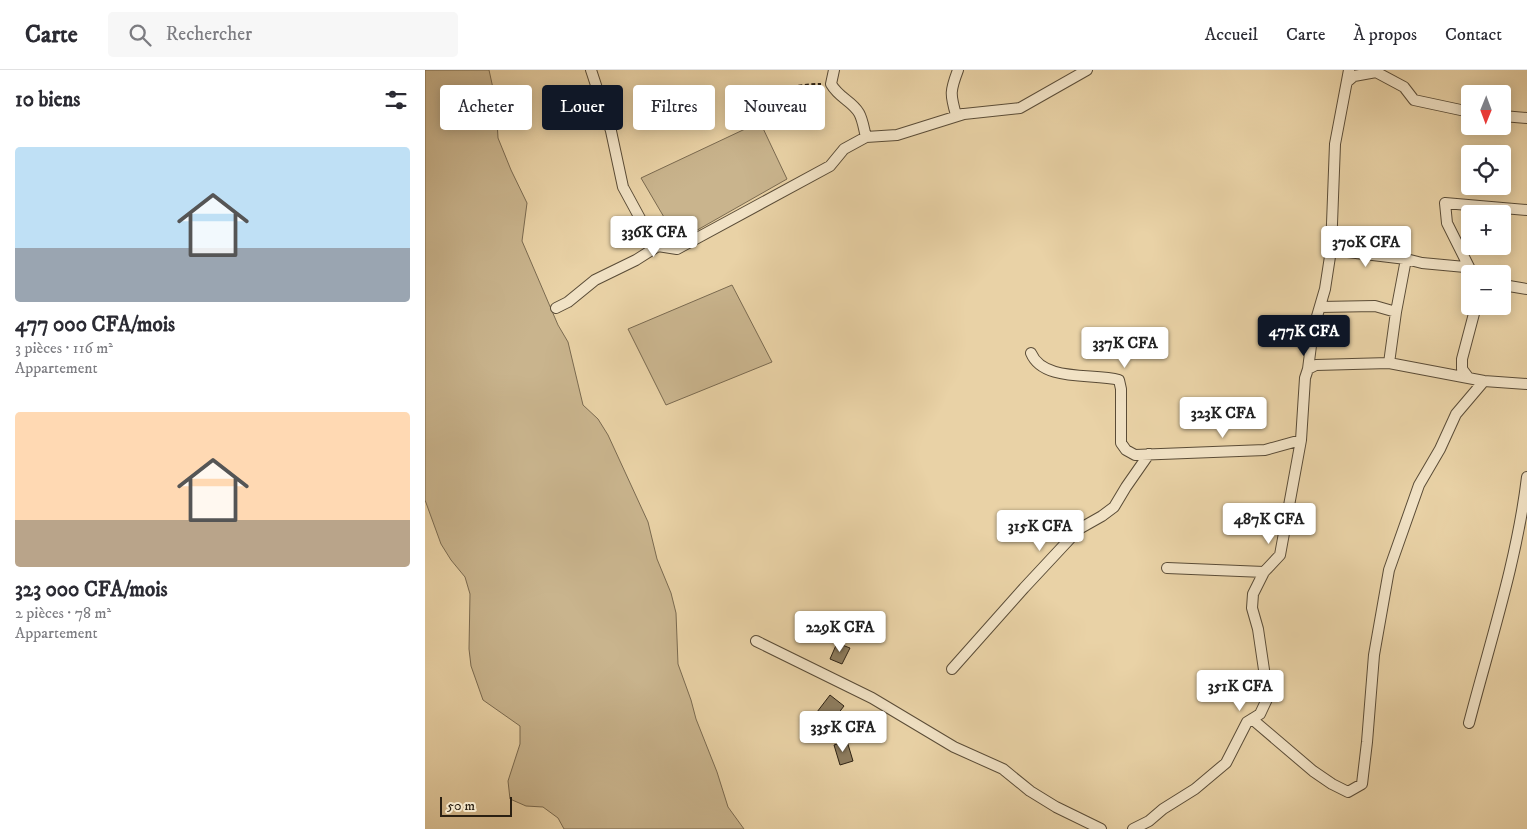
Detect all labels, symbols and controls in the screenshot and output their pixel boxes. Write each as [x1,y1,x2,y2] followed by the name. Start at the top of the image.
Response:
[108,12,458,57] search box
[25,20,78,50] text: Carte
[126,21,154,49] icon: search
[166,23,252,46] text: Rechercher
[1205,24,1258,46] text: Accueil
[1286,24,1325,46] text: Carte
[1353,24,1417,46] text: À propos
[1445,24,1502,46] text: Contact
[440,85,532,130] chip: Acheter
[542,85,623,130] chip: Louer
[633,85,715,130] chip: Filtres
[725,85,825,130] chip: Nouveau
[1461,85,1511,135] north arrow
[1461,85,1511,315] map controls
[382,86,410,114] icon: filters
[15,87,80,113] text: 10 biens
[1461,145,1511,195] button: locate
[168,180,258,270] icon: home
[1461,205,1511,255] button: +
[602,216,706,258] pin: 336K CFA
[621,222,687,242] text: 336K CFA
[1314,226,1418,268] pin: 370K CFA
[1332,232,1400,252] text: 370K CFA
[1461,265,1511,315] button: −
[15,312,175,338] text: 477 000 CFA/mois
[1252,314,1356,357] pin: 477K CFA
[1269,321,1339,341] text: 477K CFA
[1073,326,1177,369] pin: 337K CFA
[1092,333,1158,353] text: 337K CFA
[15,338,113,358] text: 3 pièces · 116 m²
[15,358,98,378] text: Appartement
[1171,396,1275,439] pin: 323K CFA
[1191,403,1255,423] text: 323K CFA
[168,445,258,535] icon: home
[1217,502,1321,545] pin: 487K CFA
[1234,509,1304,529] text: 487K CFA
[988,510,1092,552] pin: 315K CFA
[1008,516,1072,536] text: 315K CFA
[15,577,168,603] text: 323 000 CFA/mois
[15,603,111,623] text: 2 pièces · 78 m²
[788,610,892,653] pin: 229K CFA
[806,617,874,637] text: 229K CFA
[15,623,98,643] text: Appartement
[1188,670,1292,712] pin: 351K CFA
[1208,676,1272,696] text: 351K CFA
[791,710,895,753] pin: 335K CFA
[811,717,875,737] text: 335K CFA
[440,794,513,817] scale bar
[447,797,475,815] text: 50 m

